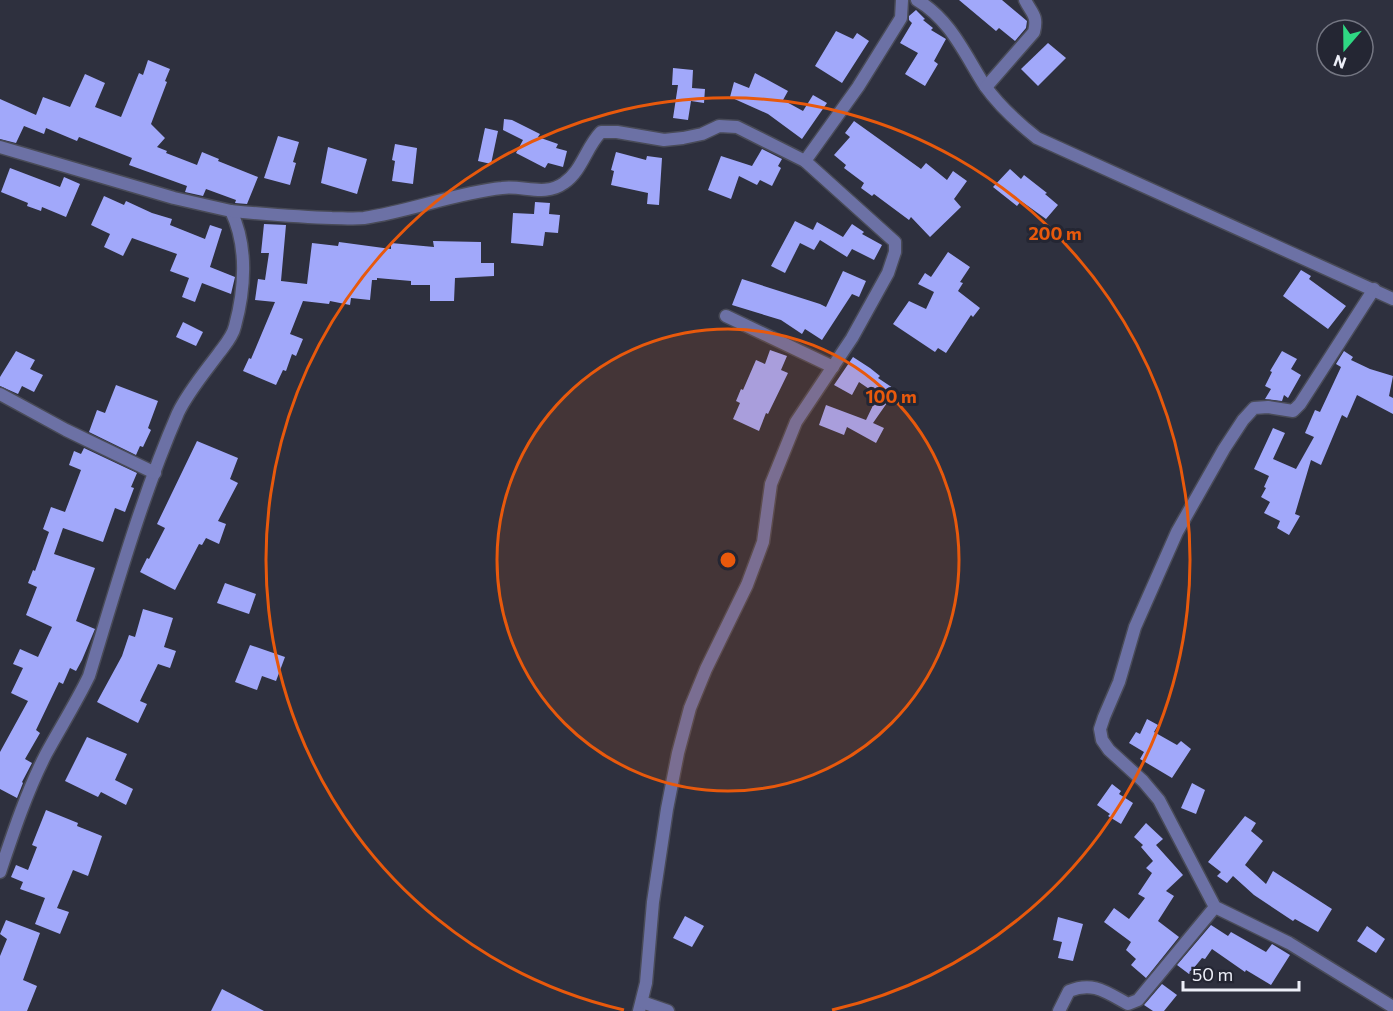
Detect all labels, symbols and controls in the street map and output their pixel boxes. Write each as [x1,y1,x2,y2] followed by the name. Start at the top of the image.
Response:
[1315,18,1375,78] north arrow
[1331,52,1349,74] text: N
[1028,222,1082,244] text: 200 m
[865,385,917,407] text: 100 m
[718,550,738,570] centre of rings
[1183,954,1298,992] scale bar
[1192,963,1233,985] text: 50 m

